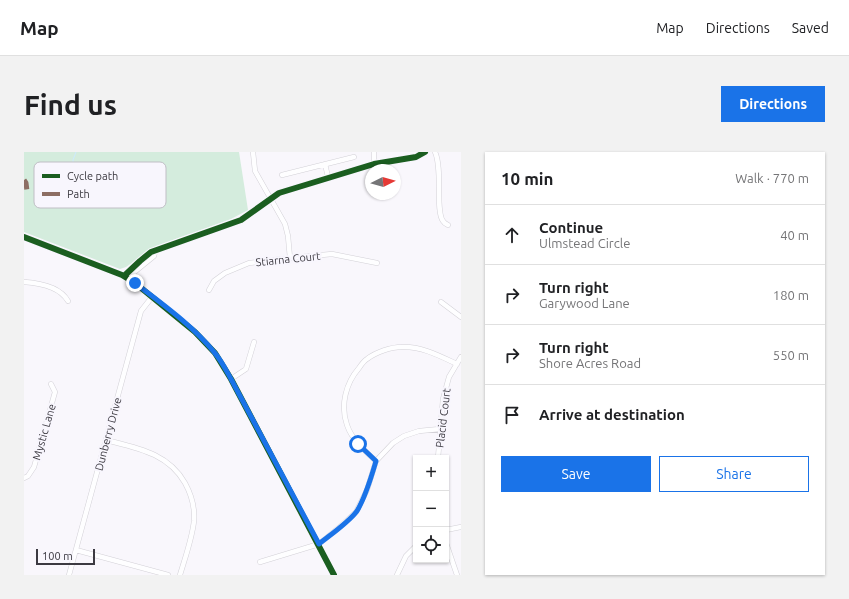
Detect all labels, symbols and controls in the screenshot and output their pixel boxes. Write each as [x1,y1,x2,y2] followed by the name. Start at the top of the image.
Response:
[20,17,59,39] text: Map
[656,20,684,36] text: Map
[706,20,770,36] text: Directions
[792,20,829,36] text: Saved
[721,86,825,122] button: Directions
[24,89,117,120] text: Find us
[34,162,166,208] legend
[365,164,401,200] north arrow
[501,169,554,188] text: 10 min
[67,170,118,182] text: Cycle path
[735,171,809,185] text: Walk · 770 m
[67,188,90,200] text: Path
[539,219,603,236] text: Continue
[501,224,523,246] icon: ahead
[780,228,809,242] text: 40 m
[539,236,630,250] text: Ulmstead Circle
[255,250,322,268] street label: Stiarna Court
[126,274,144,292] route end
[539,279,609,296] text: Turn right
[501,284,523,306] icon: right
[773,288,809,302] text: 180 m
[539,296,630,310] text: Garywood Lane
[539,339,609,356] text: Turn right
[501,344,523,366] icon: right
[773,348,809,362] text: 550 m
[539,356,641,370] text: Shore Acres Road
[433,387,453,448] street label: Placid Court
[92,396,124,472] street label: Dunberry Drive
[30,403,58,461] street label: Mystic Lane
[501,404,523,426] icon: arrive
[539,406,685,423] text: Arrive at destination
[349,435,367,453] route start
[413,455,449,563] map controls
[413,455,449,491] button: +
[501,456,651,492] button: Save
[659,456,809,492] button: Share
[413,491,449,527] button: −
[413,527,449,563] button: locate
[36,547,95,566] scale bar
[42,550,73,562] text: 100 m

